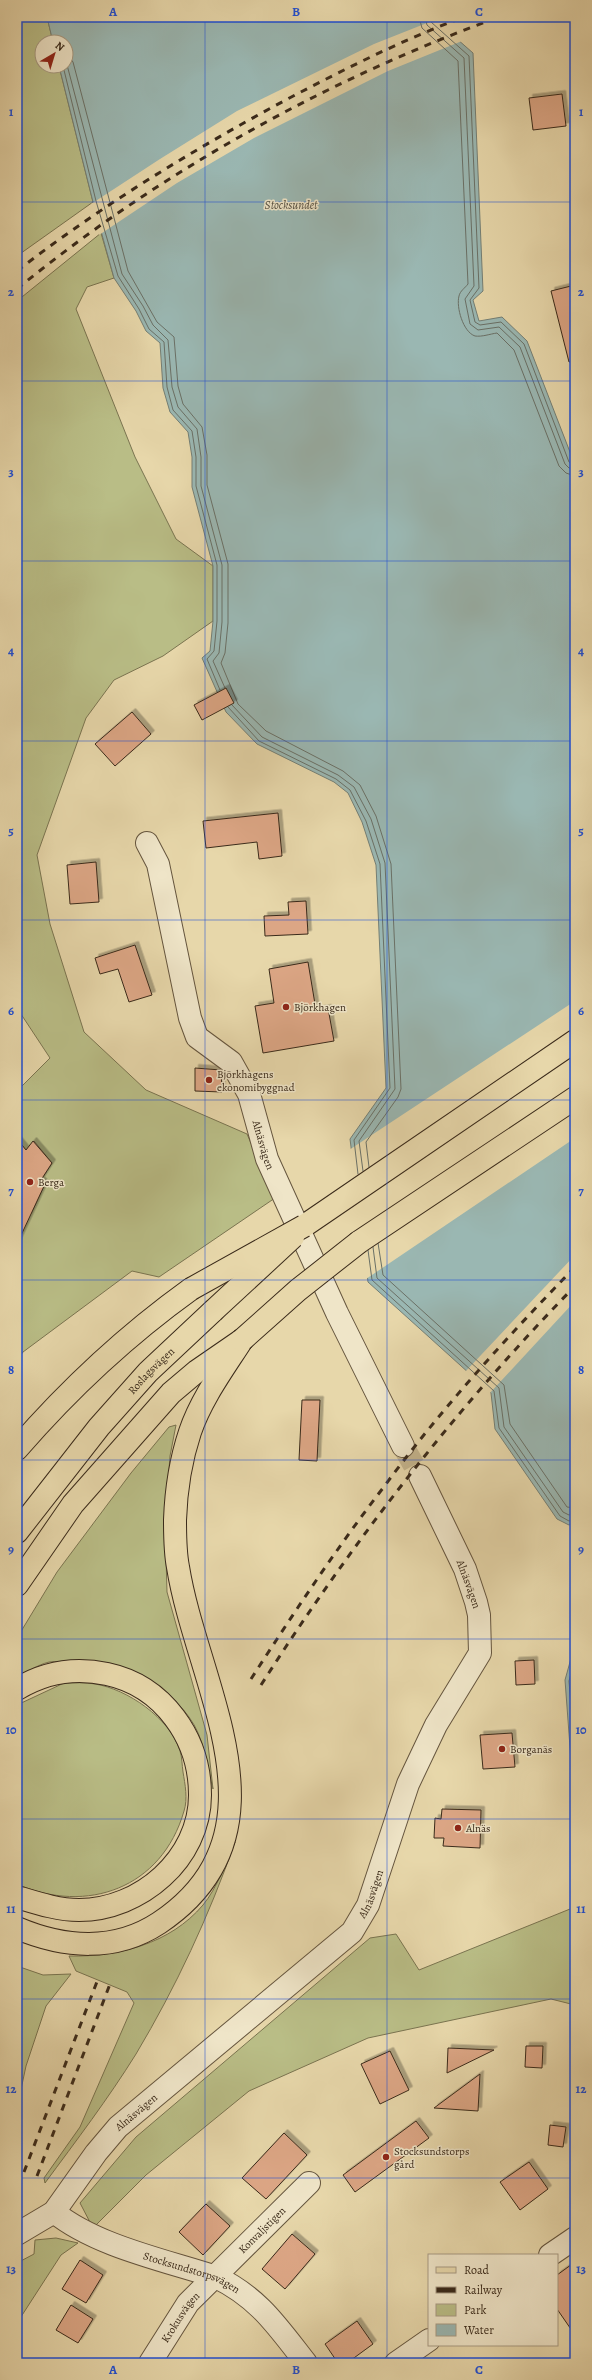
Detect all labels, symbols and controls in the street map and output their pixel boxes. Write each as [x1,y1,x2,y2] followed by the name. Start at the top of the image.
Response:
[108,3,118,20] text: A
[292,3,300,20] text: B
[475,3,483,20] text: C
[34,34,74,74] north arrow
[52,38,68,55] text: N
[9,103,14,120] text: 1
[579,103,584,120] text: 1
[265,197,318,213] water label: Stocksundet
[8,283,15,300] text: 2
[578,283,585,300] text: 2
[8,463,14,480] text: 3
[578,463,584,480] text: 3
[8,642,14,659] text: 4
[578,642,584,659] text: 4
[8,822,14,839] text: 5
[578,822,584,839] text: 5
[294,1000,346,1015] place label: Björkhagen
[8,1002,14,1019] text: 6
[281,1002,291,1012] marker: Björkhagen
[578,1002,584,1019] text: 6
[217,1067,295,1095] place label: Björkhagens ekonomibyggnad
[204,1075,214,1085] marker: Björkhagens ekonomibyggnad
[248,1118,278,1172] street label: Alnäsvägen
[38,1175,65,1190] place label: Berga
[25,1177,35,1187] marker: Berga
[8,1182,14,1199] text: 7
[578,1182,584,1199] text: 7
[125,1344,178,1398] street label: Roslagsvägen
[8,1361,14,1378] text: 8
[578,1361,584,1378] text: 8
[8,1541,14,1558] text: 9
[578,1541,584,1558] text: 9
[452,1557,484,1611] street label: Alnäsvägen
[5,1721,17,1738] text: 10
[575,1721,587,1738] text: 10
[510,1742,552,1757] place label: Borganäs
[497,1744,507,1754] marker: Borganäs
[465,1821,490,1836] place label: Alnäs
[453,1823,463,1833] marker: Alnäs
[354,1868,387,1922] street label: Alnäsvägen
[6,1900,16,1917] text: 11
[576,1900,586,1917] text: 11
[6,2080,17,2097] text: 12
[576,2080,587,2097] text: 12
[111,2090,161,2135] street label: Alnäsvägen
[394,2144,469,2172] place label: Stocksundstorps gård
[381,2152,391,2162] marker: Stocksundstorps gård
[235,2203,289,2257] street label: Konvaljstigen
[141,2248,243,2297] street label: Stocksundstorpsvägen
[428,2254,558,2346] legend
[6,2260,17,2277] text: 13
[576,2260,587,2277] text: 13
[464,2262,490,2278] text: Road
[464,2282,503,2298] text: Railway
[158,2289,203,2346] street label: Krokusvägen
[464,2302,487,2318] text: Park
[463,2322,494,2338] text: Water
[108,2361,118,2378] text: A
[292,2361,300,2378] text: B
[475,2361,483,2378] text: C

